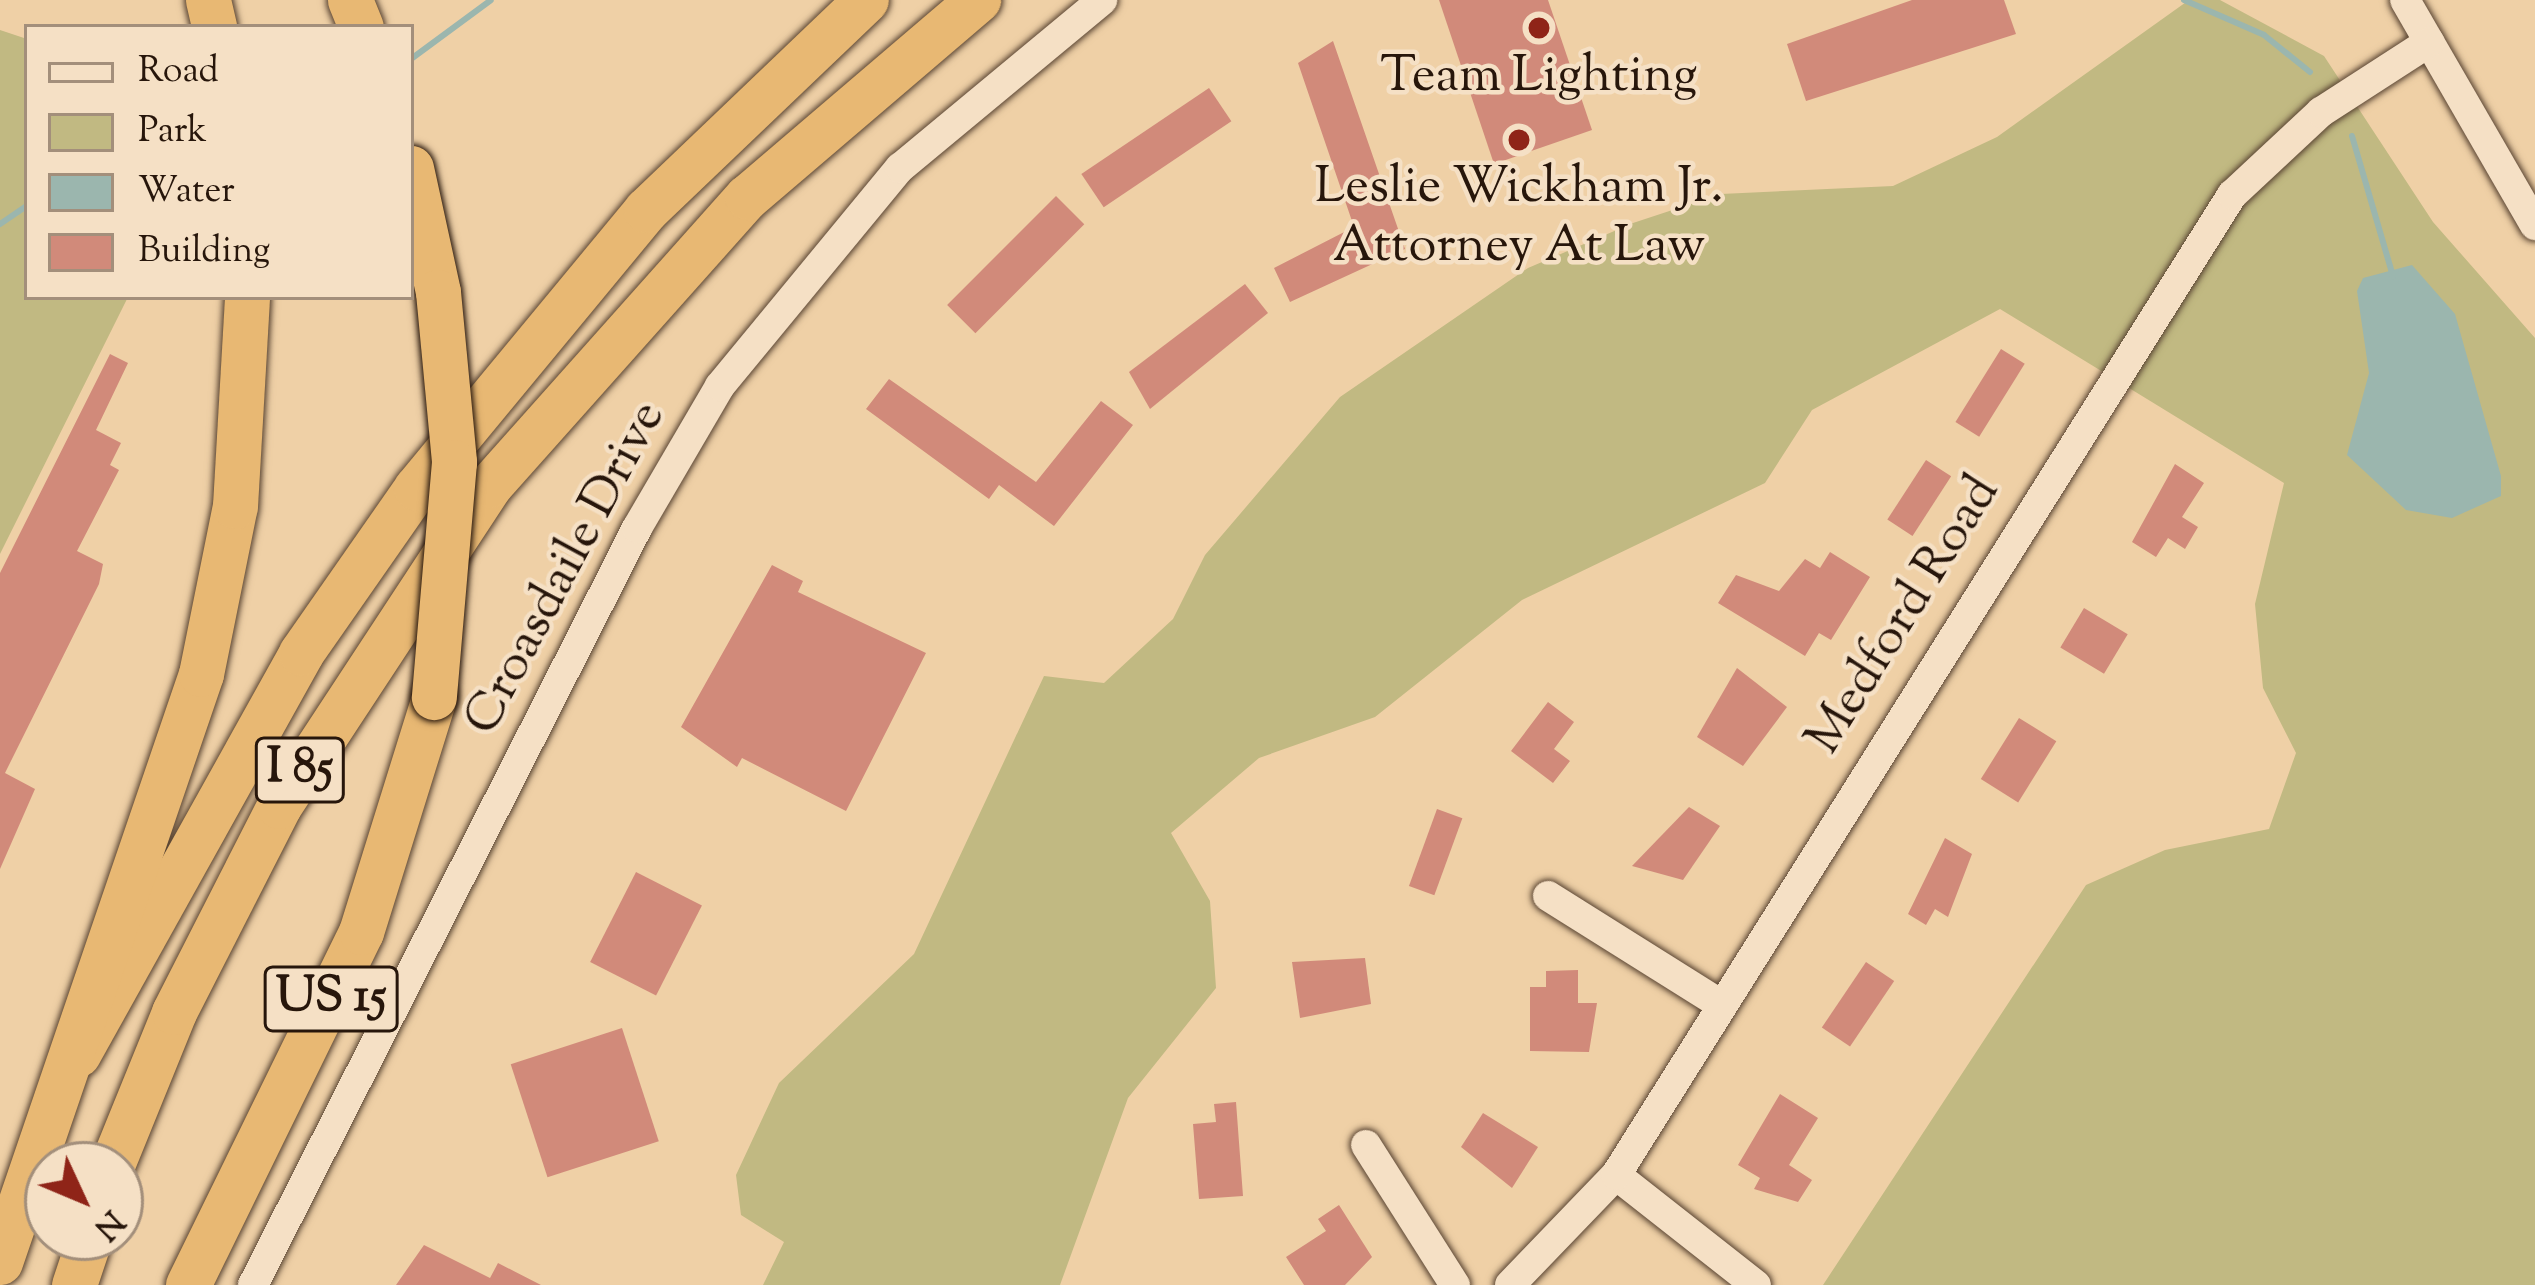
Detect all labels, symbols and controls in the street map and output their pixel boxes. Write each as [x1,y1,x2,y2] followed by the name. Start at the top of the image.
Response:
[1526,15,1552,41] marker: Team Lighting
[24,24,414,300] legend
[138,46,219,98] text: Road
[1380,47,1698,109] place label: Team Lighting
[138,106,207,158] text: Park
[1506,127,1532,153] marker: Leslie Wickham Jr. Attorney At Law
[1315,159,1723,279] place label: Leslie Wickham Jr. Attorney At Law
[138,166,235,218] text: Water
[138,226,270,278] text: Building
[453,392,681,746] street label: Croasdaile Drive
[1795,466,2015,766] street label: Medford Road
[252,728,348,812] road number: I 85
[262,957,400,1041] road number: US 15
[24,1141,144,1261] north arrow
[81,1198,134,1250] text: N

